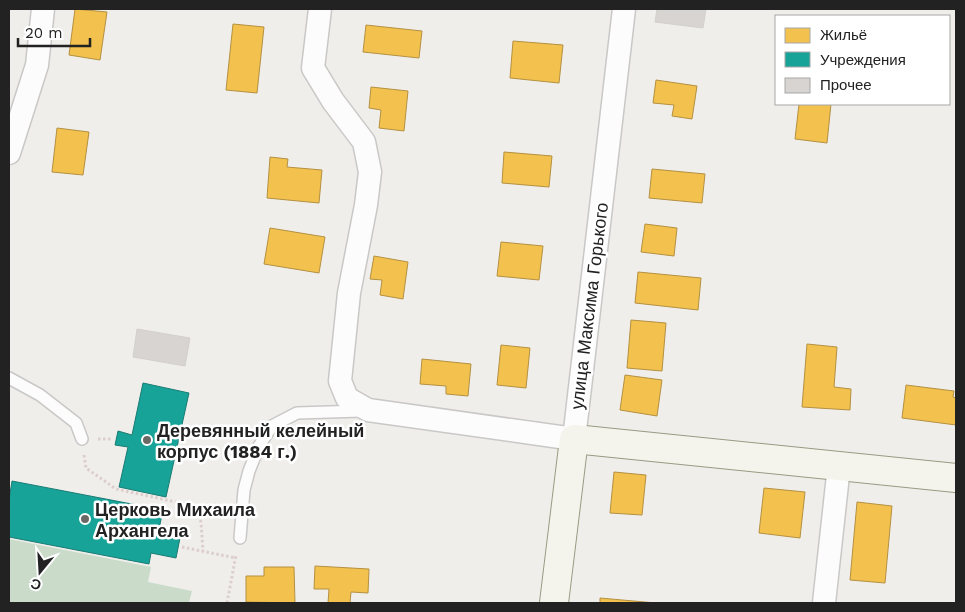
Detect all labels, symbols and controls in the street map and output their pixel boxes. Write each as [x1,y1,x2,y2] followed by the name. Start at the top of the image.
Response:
[18,15,90,47] scale bar
[775,15,950,105] legend
[25,24,63,42] text: 20 m
[820,26,867,44] text: Жильё
[820,51,906,69] text: Учреждения
[820,76,872,94] text: Прочее
[566,201,612,411] street label: улица Максима Горького
[157,420,364,462] place label: Деревянный келейный корпус (1884 г.)
[141,434,153,446] marker: Деревянный келейный корпус (1884 г.)
[95,499,256,541] place label: Церковь Михаила Архангела
[79,513,91,525] marker: Церковь Михаила Архангела
[15,547,65,597] north arrow
[29,575,43,594] text: С

